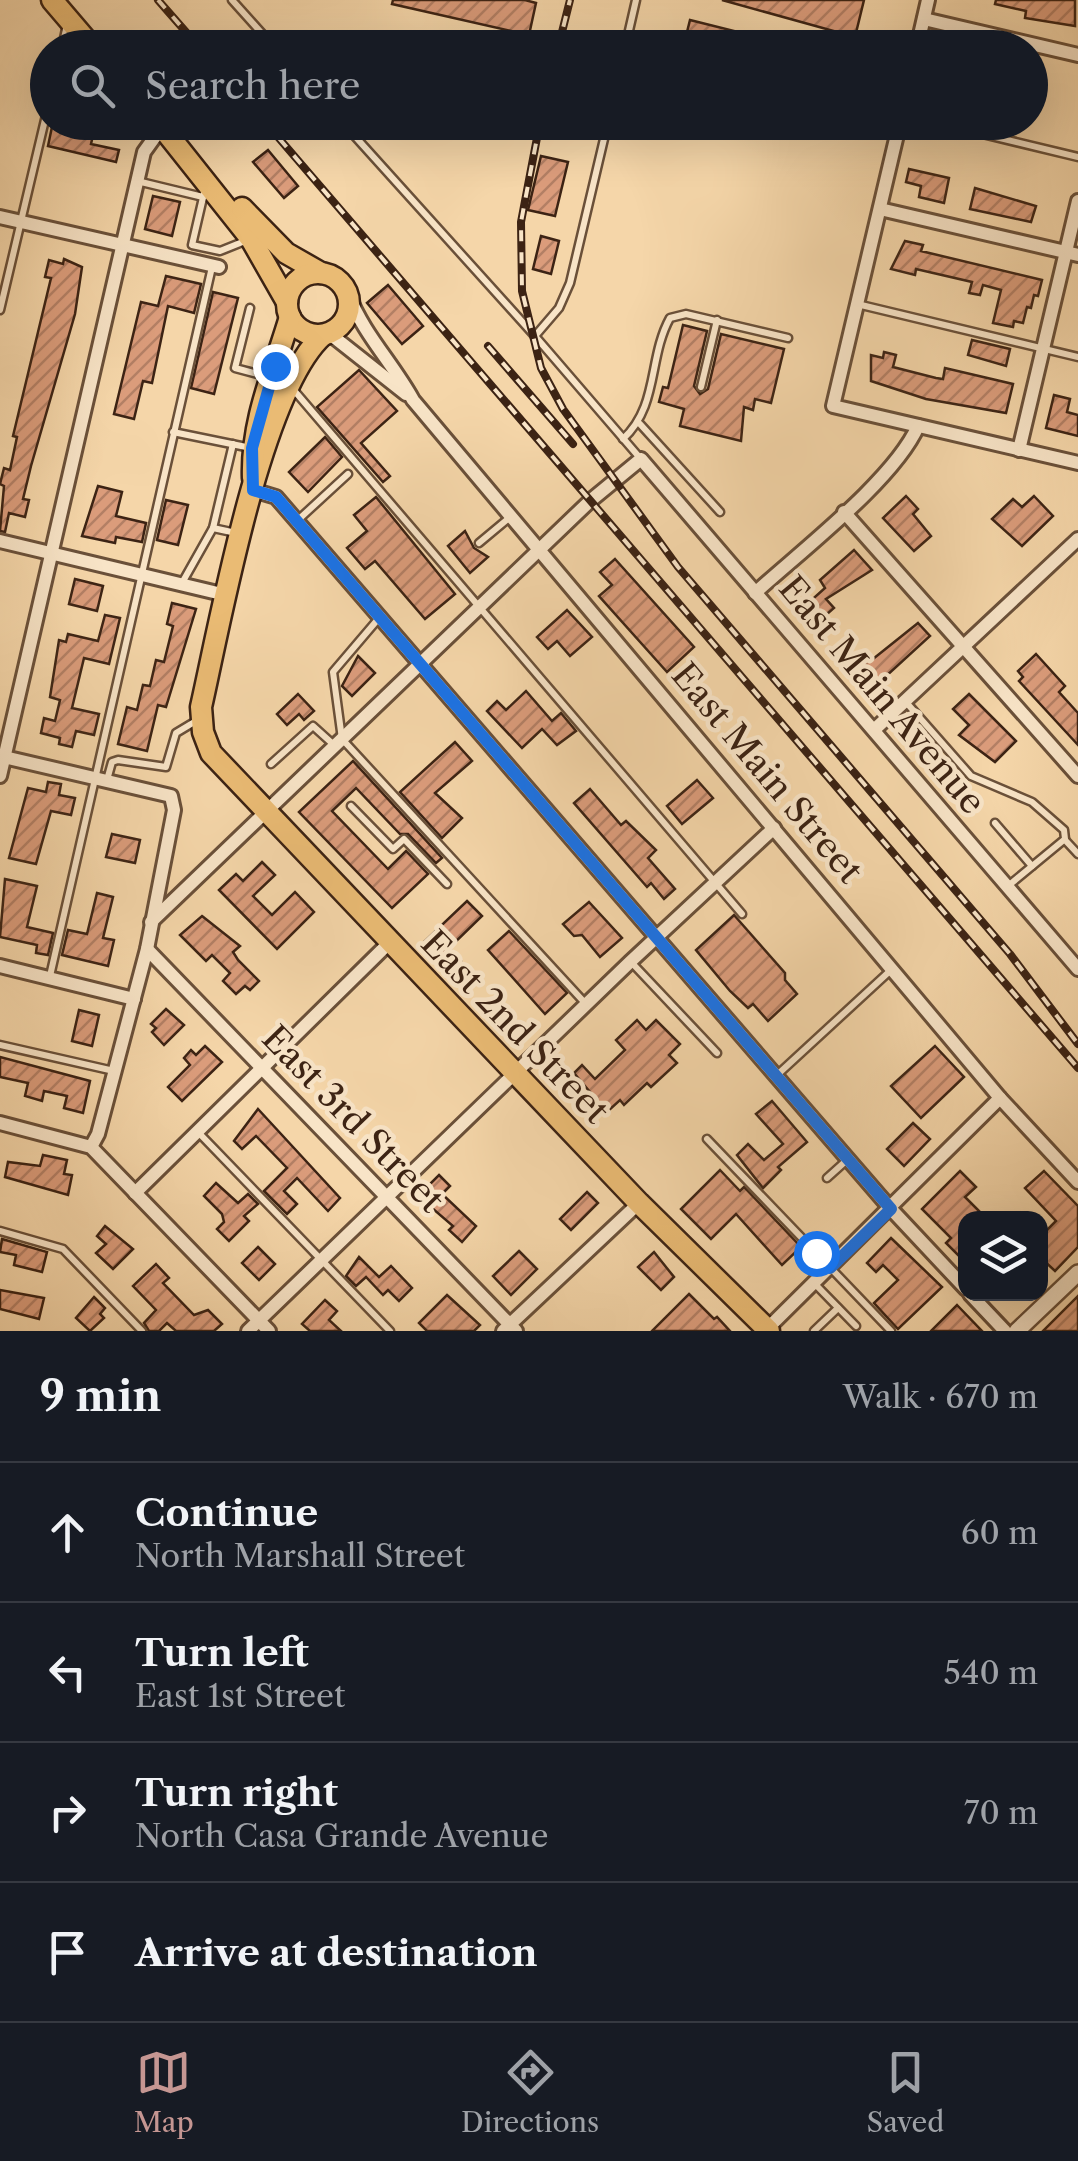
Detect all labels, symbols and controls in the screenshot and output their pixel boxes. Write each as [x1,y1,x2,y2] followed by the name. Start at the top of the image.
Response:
[30,30,1048,140] search box
[65,58,120,113] icon: search
[145,62,360,109] text: Search here
[253,344,299,390] route end
[770,567,995,823] street label: East Main Avenue
[663,654,872,892] street label: East Main Street
[413,921,619,1132] street label: East 2nd Street
[254,1016,454,1221] street label: East 3rd Street
[958,1211,1048,1301] map controls
[958,1211,1048,1301] button: layers
[794,1231,840,1277] route start
[40,1370,161,1422] text: 9 min
[843,1377,1038,1416] text: Walk · 670 m
[135,1489,318,1536] text: Continue
[40,1505,95,1560] icon: ahead
[961,1513,1038,1552] text: 60 m
[135,1536,465,1575] text: North Marshall Street
[135,1629,309,1676] text: Turn left
[40,1645,95,1700] icon: left
[944,1653,1038,1692] text: 540 m
[135,1676,345,1715] text: East 1st Street
[135,1769,338,1816] text: Turn right
[40,1785,95,1840] icon: right
[964,1793,1038,1832] text: 70 m
[135,1816,549,1855] text: North Casa Grande Avenue
[40,1925,95,1980] icon: arrive
[135,1929,538,1976] text: Arrive at destination
[134,2045,194,2139] tab: Map
[461,2045,599,2139] tab: Directions
[867,2045,944,2139] tab: Saved

